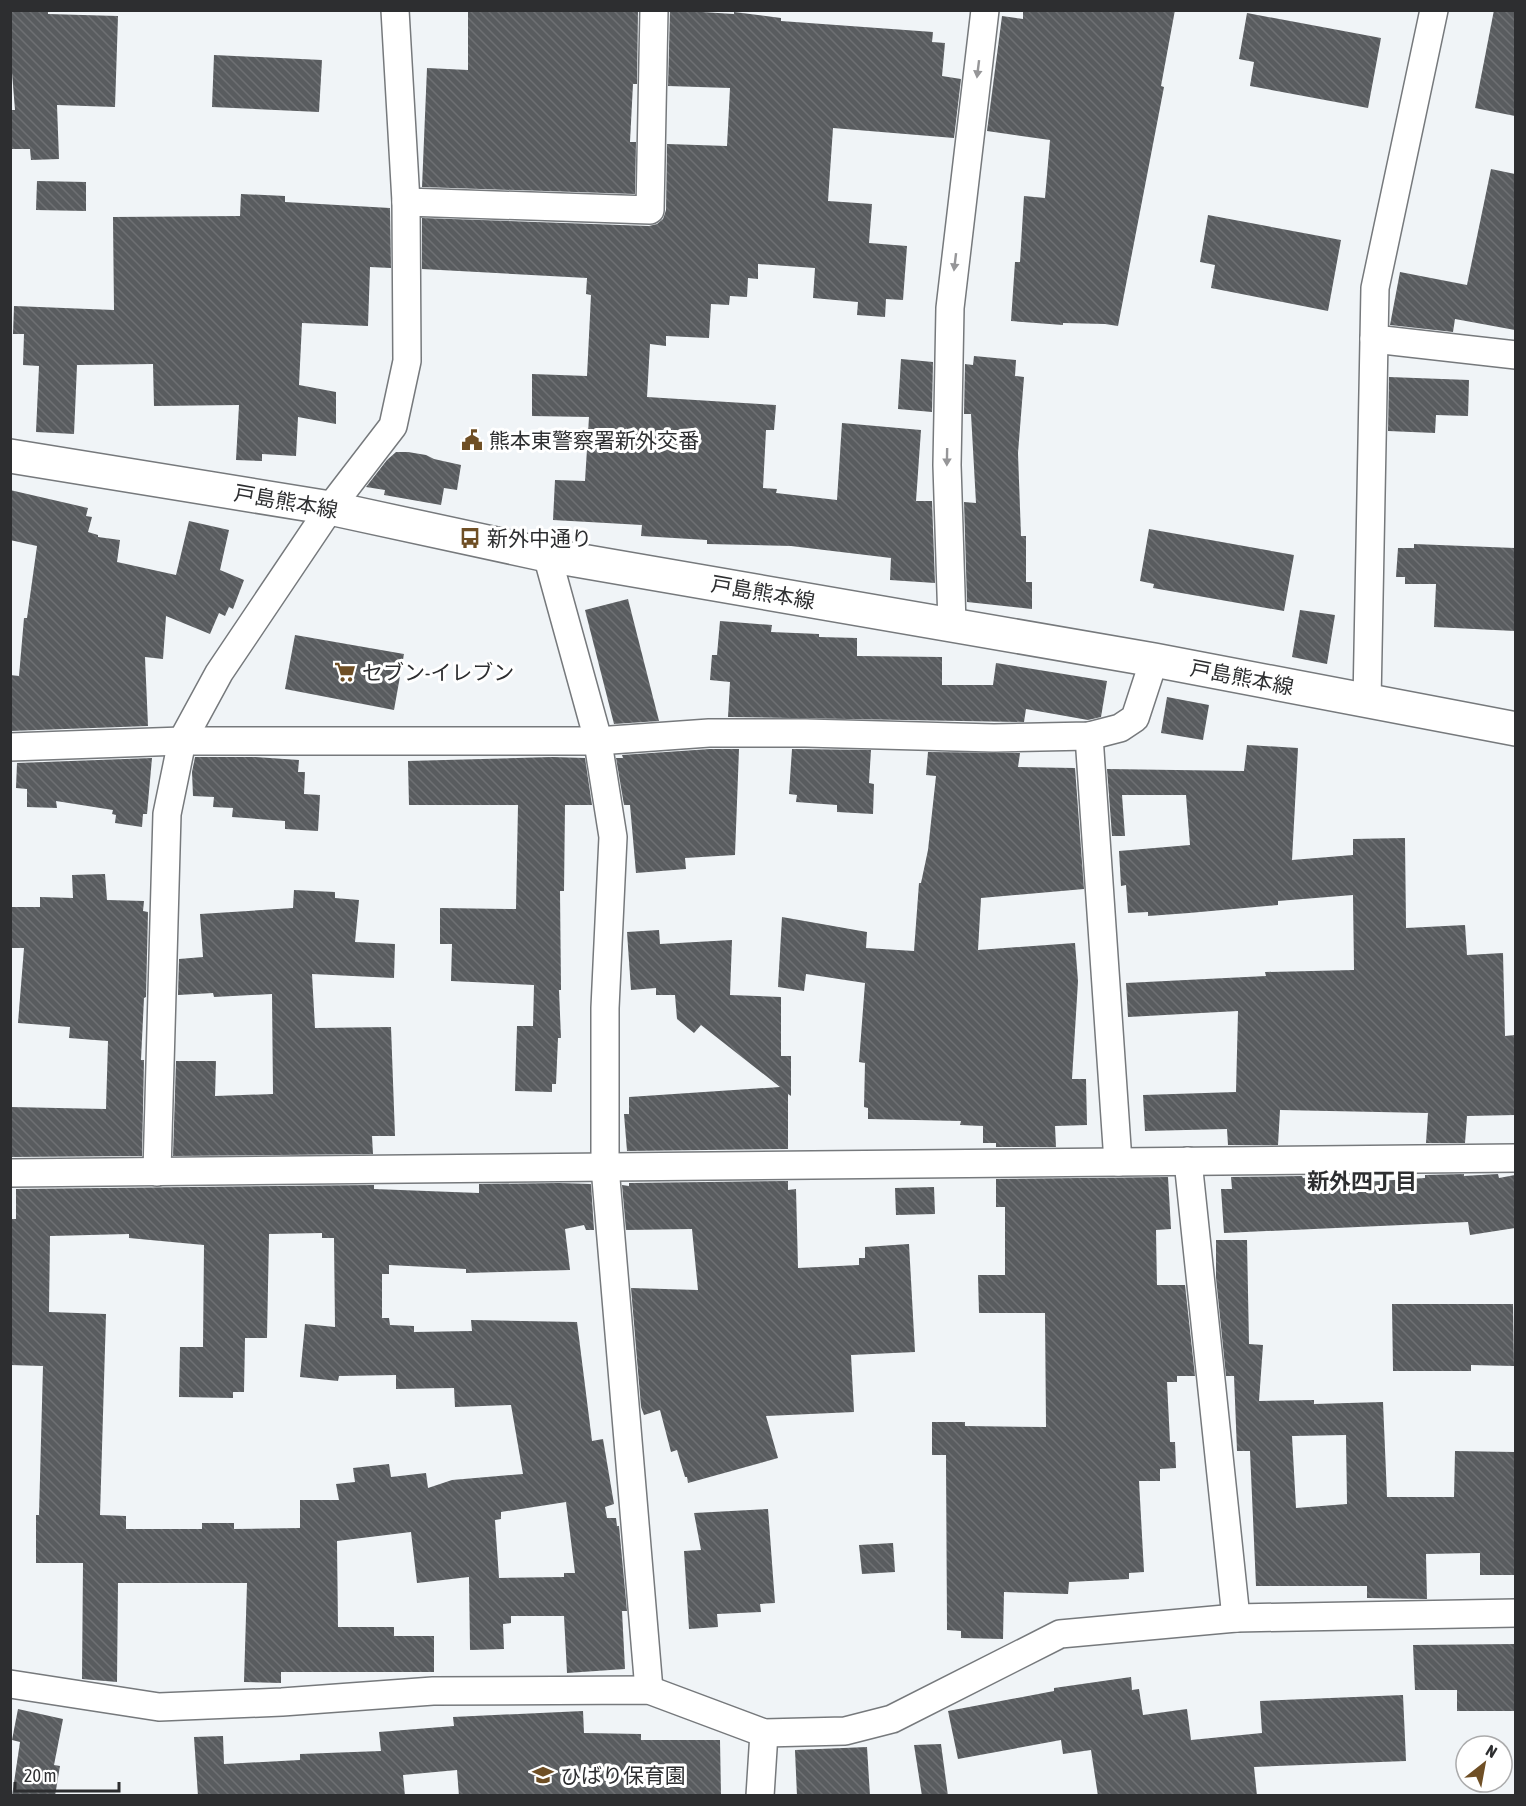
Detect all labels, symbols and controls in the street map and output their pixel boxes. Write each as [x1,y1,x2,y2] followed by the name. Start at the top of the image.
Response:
[973,59,983,78] one-way arrow
[950,253,960,272] one-way arrow
[460,428,484,452] public building icon: 熊本東警察署新外交番
[489,428,699,452] place label: 熊本東警察署新外交番
[942,447,952,466] one-way arrow
[232,480,340,522] street label: 戸島熊本線
[458,526,482,550] bus stop icon: 新外中通り
[487,526,592,550] place label: 新外中通り
[709,571,817,613] street label: 戸島熊本線
[1188,655,1296,699] street label: 戸島熊本線
[333,660,357,684] supermarket icon: セブン-イレブン
[362,660,514,684] place label: セブン-イレブン
[1307,1168,1417,1194] district label: 新外四丁目
[1454,1734,1514,1794] north arrow
[1483,1741,1500,1761] text: N
[15,1755,118,1793] scale bar
[531,1763,555,1787] school or university icon: ひばり保育園
[560,1763,686,1787] place label: ひばり保育園
[24,1765,56,1786] text: 20 m

